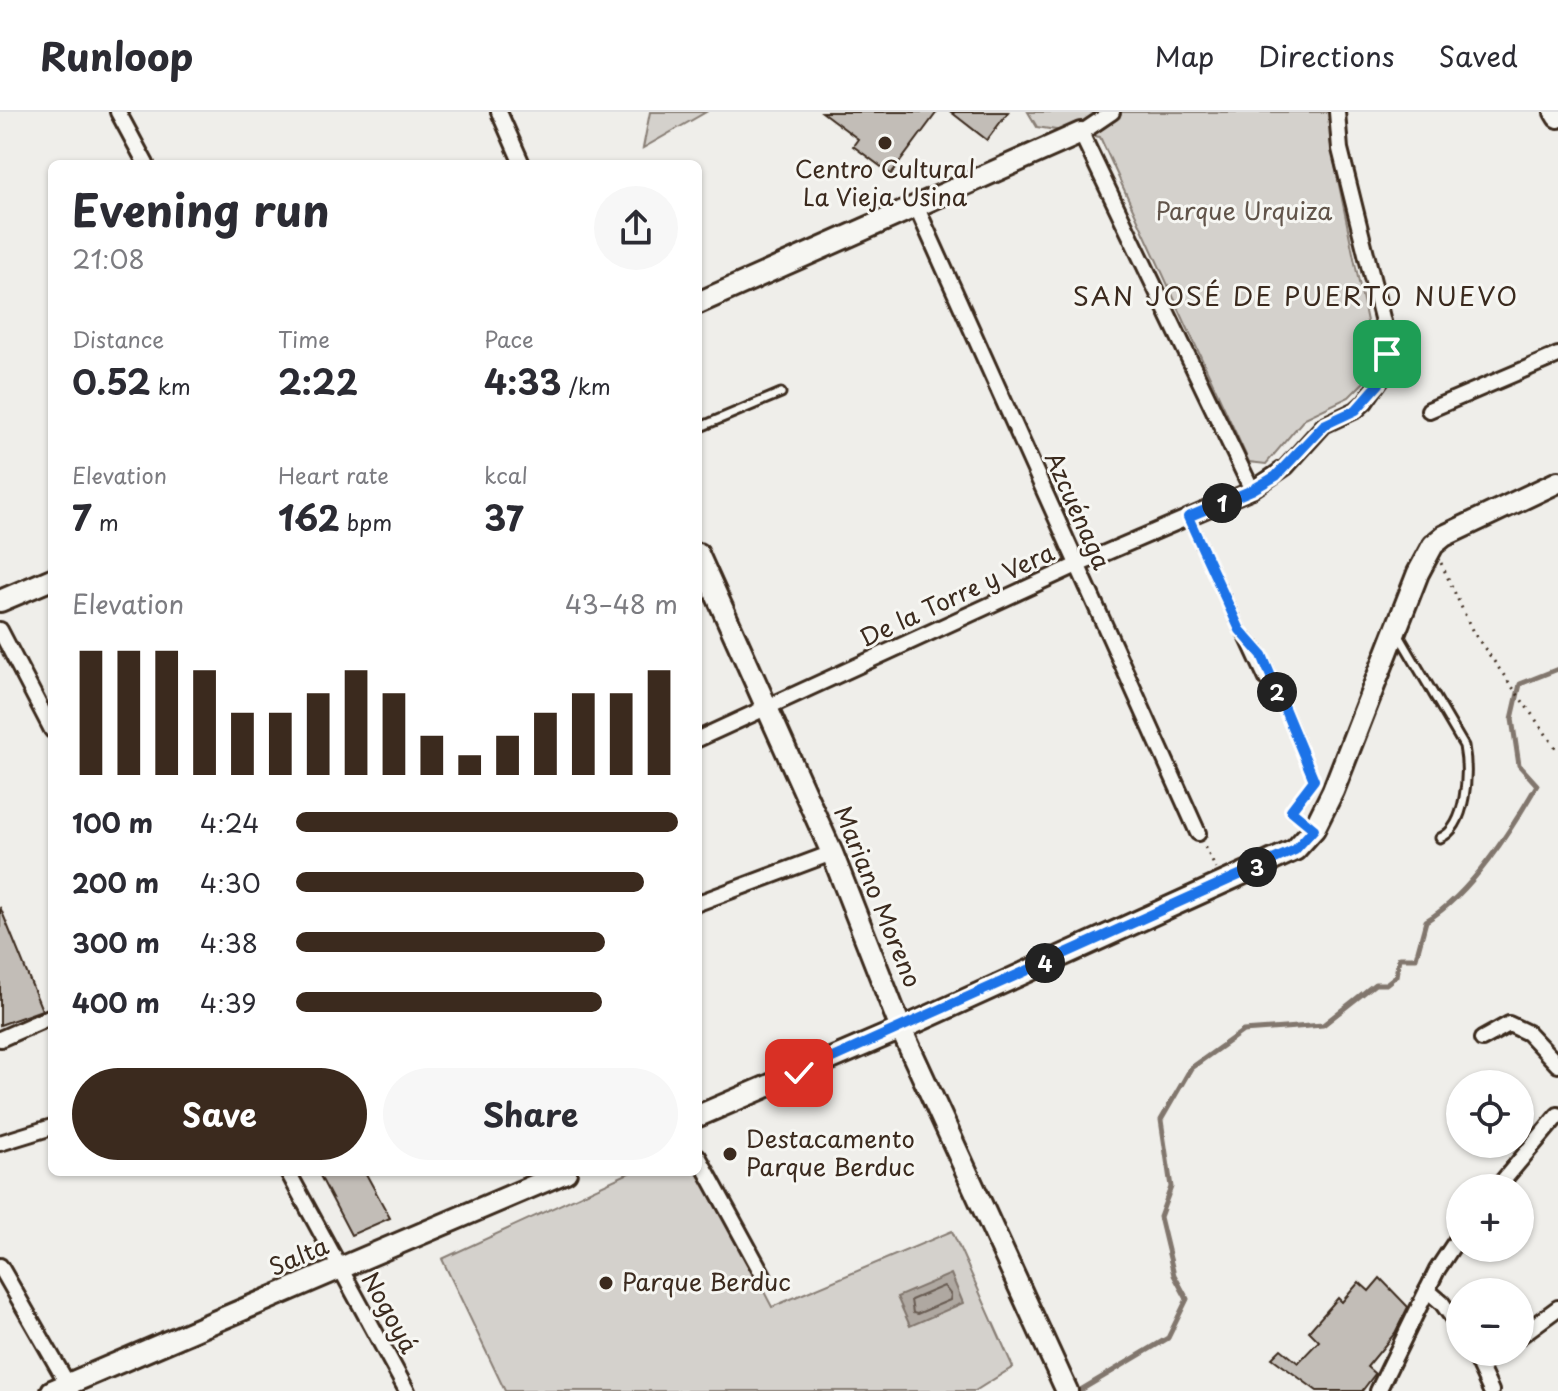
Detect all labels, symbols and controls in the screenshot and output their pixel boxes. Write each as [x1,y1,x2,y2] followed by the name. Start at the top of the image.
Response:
[40,27,193,84] text: Runloop
[1155,34,1214,77] text: Map
[1258,34,1395,77] text: Directions
[1439,34,1518,77] text: Saved
[876,134,894,152] marker: Centro Cultural La Vieja Usina
[795,150,975,214] place label: Centro Cultural La Vieja Usina
[72,176,330,242] text: Evening run
[594,186,678,270] button: share
[1156,192,1332,228] park label: Parque Urquiza
[72,239,145,278] text: 21:08
[1073,276,1519,315] district label: SAN JOSÉ DE PUERTO NUEVO
[1353,320,1421,388] pin
[72,322,164,355] text: Distance
[278,322,330,355] text: Time
[484,322,534,355] text: Pace
[1365,332,1409,376] icon: arrive
[72,355,151,407] text: 0.52
[278,355,358,407] text: 2:22
[484,355,562,407] text: 4:33
[151,369,191,402] text: km
[562,369,611,402] text: /km
[1037,446,1121,575] street label: Azcuénaga
[72,458,167,491] text: Elevation
[278,458,389,491] text: Heart rate
[484,458,528,491] text: kcal
[1202,483,1242,523] pin: 1
[1217,486,1227,519] text: 1
[72,491,92,543] text: 7
[278,491,340,543] text: 162
[484,491,524,543] text: 37
[92,505,119,538] text: m
[340,505,392,538] text: bpm
[853,533,1060,655] street label: De la Torre y Vera
[72,584,184,623] text: Elevation
[565,584,678,623] text: 43–48 m
[1257,672,1297,712] pin: 2
[1269,675,1285,708] text: 2
[826,800,932,992] street label: Mariano Moreno
[72,803,153,842] text: 100 m
[200,803,260,842] text: 4:24
[1237,847,1277,887] pin: 3
[1250,850,1264,883] text: 3
[72,863,159,902] text: 200 m
[200,863,261,902] text: 4:30
[72,923,160,962] text: 300 m
[200,923,258,962] text: 4:38
[1025,943,1065,983] pin: 4
[1038,946,1052,979] text: 4
[72,983,160,1022] text: 400 m
[200,983,256,1022] text: 4:39
[765,1039,833,1107] pin
[777,1051,821,1095] icon: check
[72,1068,367,1160] button: Save
[383,1068,678,1160] button: Share
[1446,1070,1534,1366] map controls
[1446,1070,1534,1158] button: locate
[746,1120,915,1184] place label: Destacamento Parque Berduc
[721,1145,739,1163] marker: Destacamento Parque Berduc
[1446,1174,1534,1262] button: +
[263,1227,334,1284] street label: Salta
[622,1263,791,1299] place label: Parque Berduc
[354,1265,428,1359] street label: Nogoyá
[597,1274,615,1292] marker: Parque Berduc
[1446,1278,1534,1366] button: −

